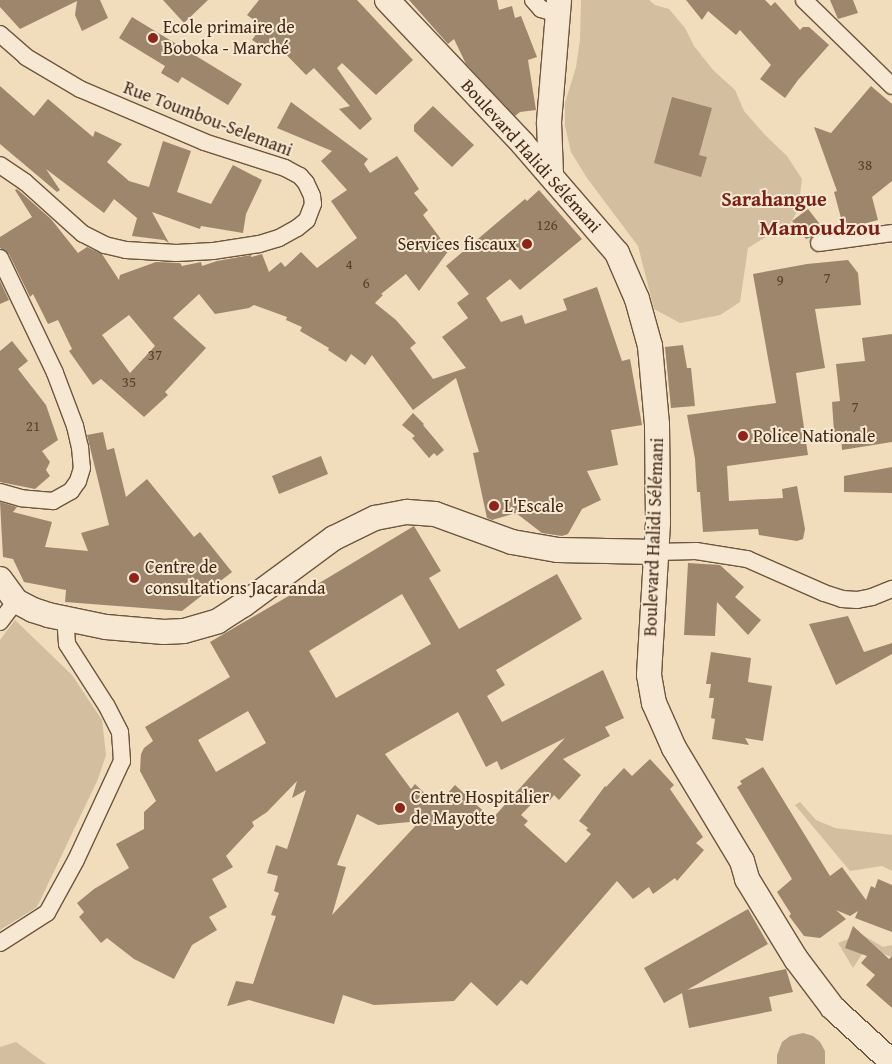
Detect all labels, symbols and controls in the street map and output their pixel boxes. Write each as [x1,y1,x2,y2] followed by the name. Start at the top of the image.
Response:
[163,17,295,59] place label: Ecole primaire de Boboka - Marché
[147,32,159,44] marker: Ecole primaire de Boboka - Marché
[456,75,606,237] street label: Boulevard Halidi Sélémani
[121,77,295,161] street label: Rue Toumbou-Selemani
[858,156,872,174] house number: 38
[721,186,827,210] district label: Sarahangue
[760,215,880,241] district label: Mamoudzou
[536,216,558,234] house number: 126
[397,233,517,255] place label: Services fiscaux
[521,238,533,250] marker: Services fiscaux
[345,255,353,273] house number: 4
[823,269,831,287] house number: 7
[776,271,784,289] house number: 9
[362,274,370,292] house number: 6
[148,346,162,364] house number: 37
[122,373,136,391] house number: 35
[851,398,859,416] house number: 7
[26,417,40,435] house number: 21
[753,425,875,447] place label: Police Nationale
[737,430,749,442] marker: Police Nationale
[640,437,668,637] street label: Boulevard Halidi Sélémani
[504,495,564,517] place label: L'Escale
[488,500,500,512] marker: L'Escale
[145,557,326,600] place label: Centre de consultations Jacaranda
[127,571,141,585] marker: Centre de consultations Jacaranda
[411,787,549,830] place label: Centre Hospitalier de Mayotte
[393,801,407,815] marker: Centre Hospitalier de Mayotte

